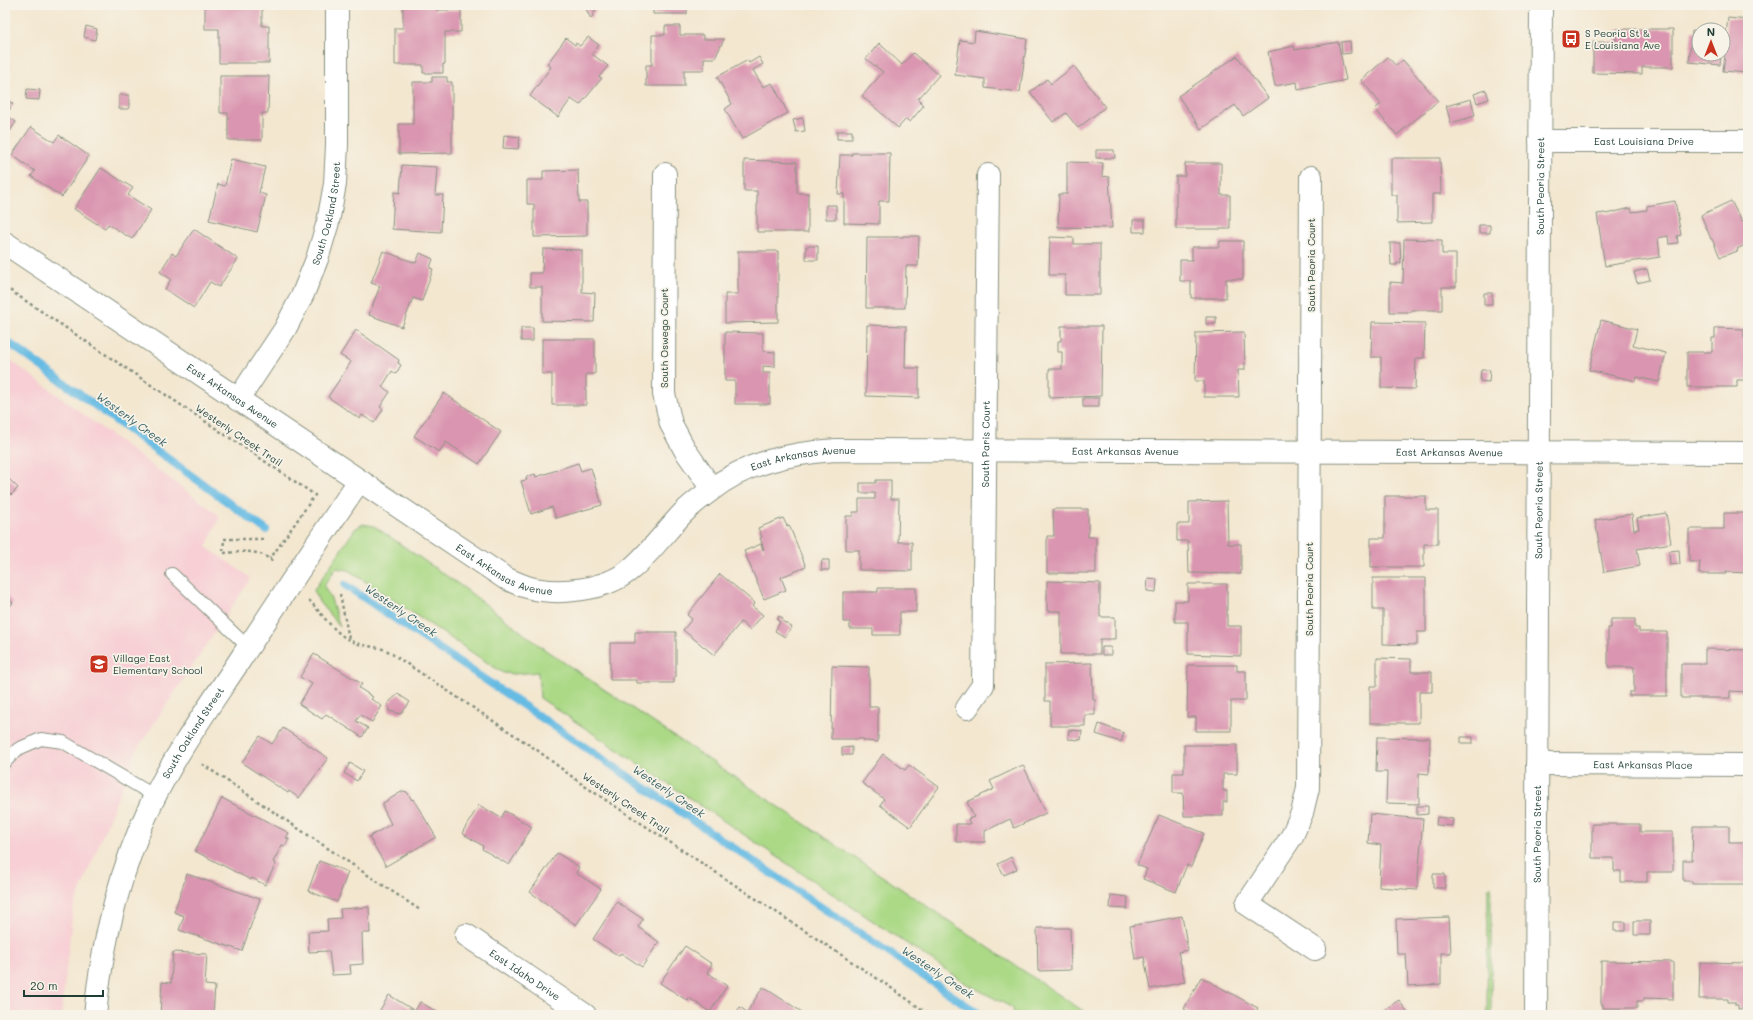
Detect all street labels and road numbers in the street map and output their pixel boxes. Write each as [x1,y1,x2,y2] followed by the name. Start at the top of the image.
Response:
[1594,134,1694,148] street label: East Louisiana Drive
[1533,137,1547,235] street label: South Peoria Street
[308,161,343,267] street label: South Oakland Street
[1304,218,1318,312] street label: South Peoria Court
[657,288,671,388] street label: South Oswego Court
[184,360,281,431] street label: East Arkansas Avenue
[193,401,285,469] street label: Westerly Creek Trail
[978,401,993,488] street label: South Paris Court
[748,443,856,474] street label: East Arkansas Avenue
[1072,444,1179,458] street label: East Arkansas Avenue
[1396,445,1503,459] street label: East Arkansas Avenue
[1531,461,1546,559] street label: South Peoria Street
[453,540,553,598] street label: East Arkansas Avenue
[1302,542,1316,636] street label: South Peoria Court
[159,684,227,781] street label: South Oakland Street
[1593,757,1693,772] street label: East Arkansas Place
[580,769,672,837] street label: Westerly Creek Trail
[1530,785,1544,883] street label: South Peoria Street
[487,946,563,1003] street label: East Idaho Drive

